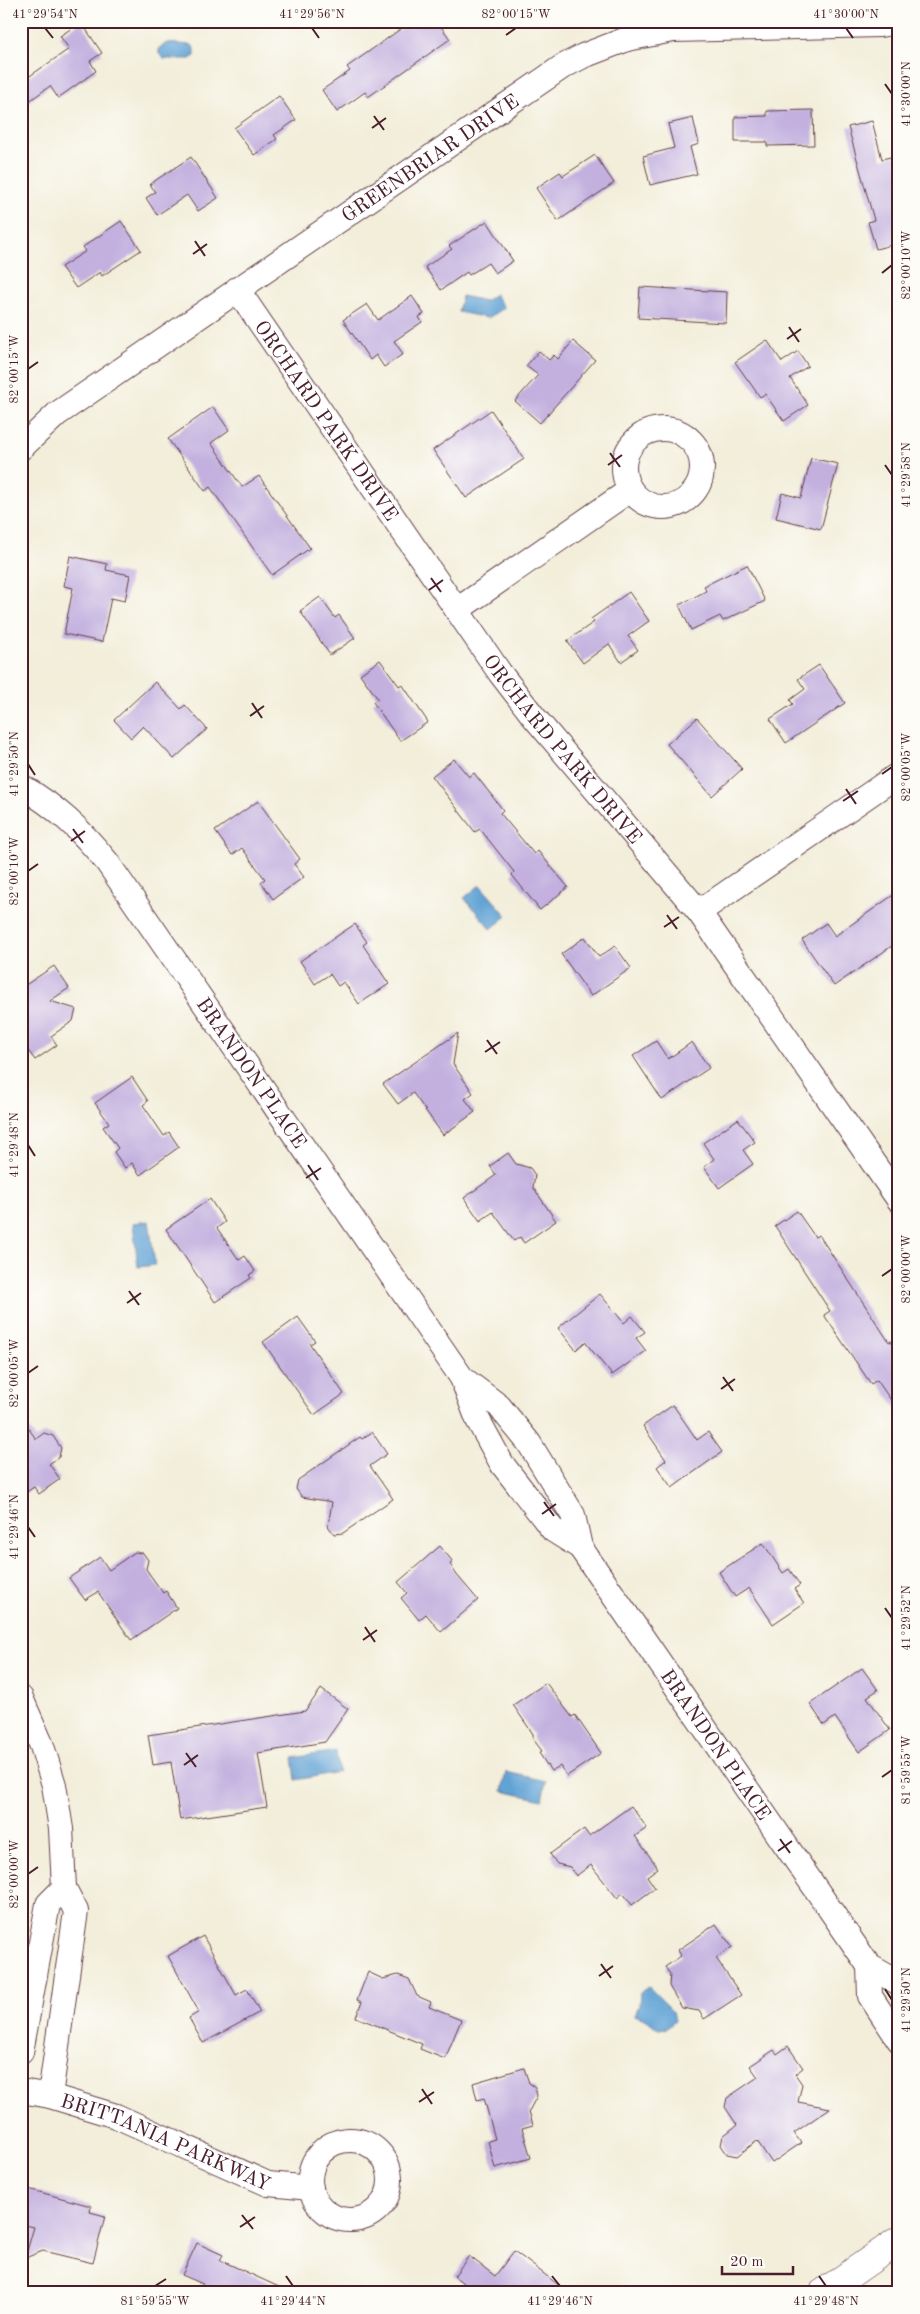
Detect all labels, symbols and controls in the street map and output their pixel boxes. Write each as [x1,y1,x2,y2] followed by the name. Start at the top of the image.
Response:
[12,8,78,21] text: 41°29'54"N
[279,8,345,21] text: 41°29'56"N
[481,8,551,21] text: 82°00'15"W
[813,9,879,21] text: 41°30'00"N
[901,61,913,127] text: 41°30'00"N
[339,92,523,227] street label: GREENBRIAR DRIVE
[901,230,913,300] text: 82°00'10"W
[250,318,401,525] street label: ORCHARD PARK DRIVE
[8,334,21,404] text: 82°00'15"W
[900,442,913,508] text: 41°29'58"N
[479,652,645,848] street label: ORCHARD PARK DRIVE
[8,731,21,797] text: 41°29'50"N
[900,732,913,802] text: 82°00'05"W
[9,836,21,906] text: 82°00'10"W
[192,995,309,1153] street label: BRANDON PLACE
[9,1112,21,1178] text: 41°29'48"N
[901,1234,913,1304] text: 82°00'00"W
[8,1338,21,1408] text: 82°00'05"W
[9,1494,21,1560] text: 41°29'46"N
[900,1585,913,1651] text: 41°29'52"N
[656,1667,773,1825] street label: BRANDON PLACE
[900,1735,913,1805] text: 81°59'55"W
[9,1839,21,1909] text: 82°00'00"W
[900,1967,913,2033] text: 41°29'50"N
[58,2092,273,2196] street label: BRITTANIA PARKWAY
[722,2244,794,2276] scale bar
[730,2255,764,2270] text: 20 m
[120,2295,190,2308] text: 81°59'55"W
[260,2296,326,2308] text: 41°29'44"N
[527,2296,593,2308] text: 41°29'46"N
[793,2296,859,2308] text: 41°29'48"N

